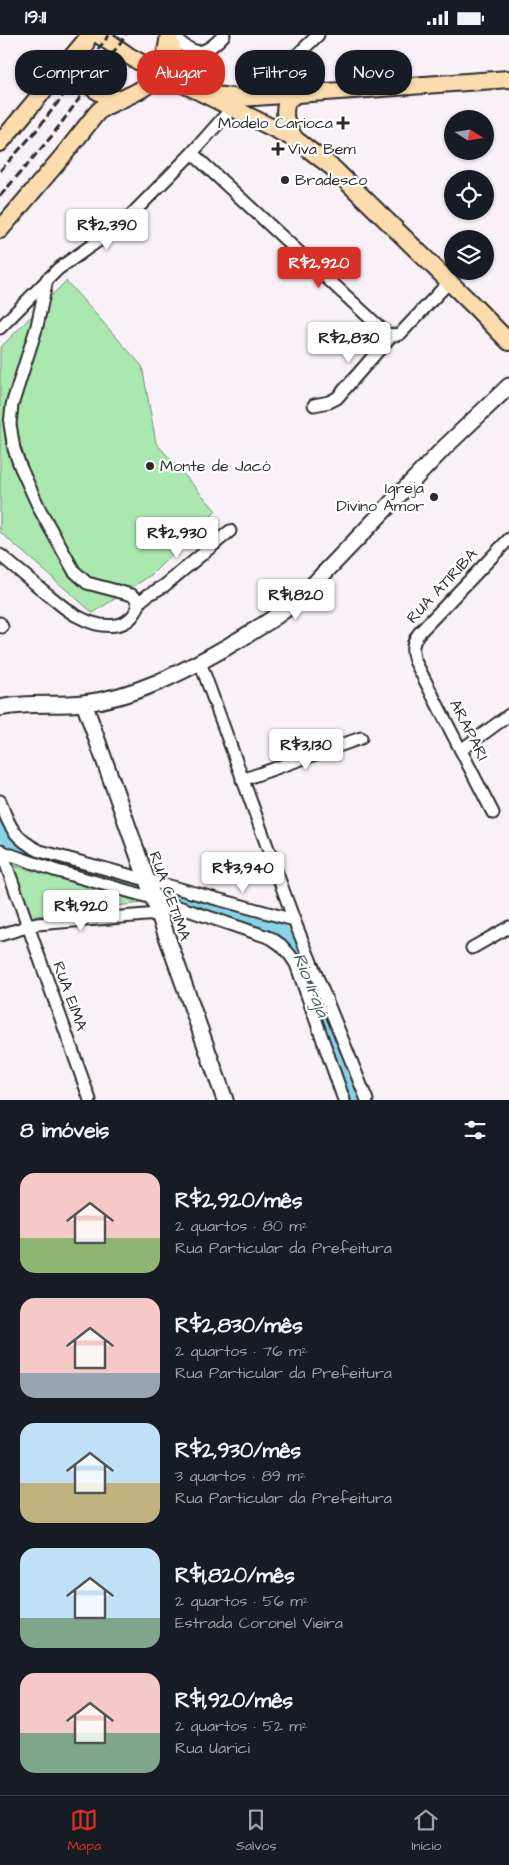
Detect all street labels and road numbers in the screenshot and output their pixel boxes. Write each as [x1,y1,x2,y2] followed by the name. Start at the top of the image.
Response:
[402,544,482,628] street label: RUA ATIRIBA
[444,696,494,764] street label: ARAPARI
[144,848,196,944] street label: RUA CETIMA
[47,958,93,1034] street label: RUA EIMA

